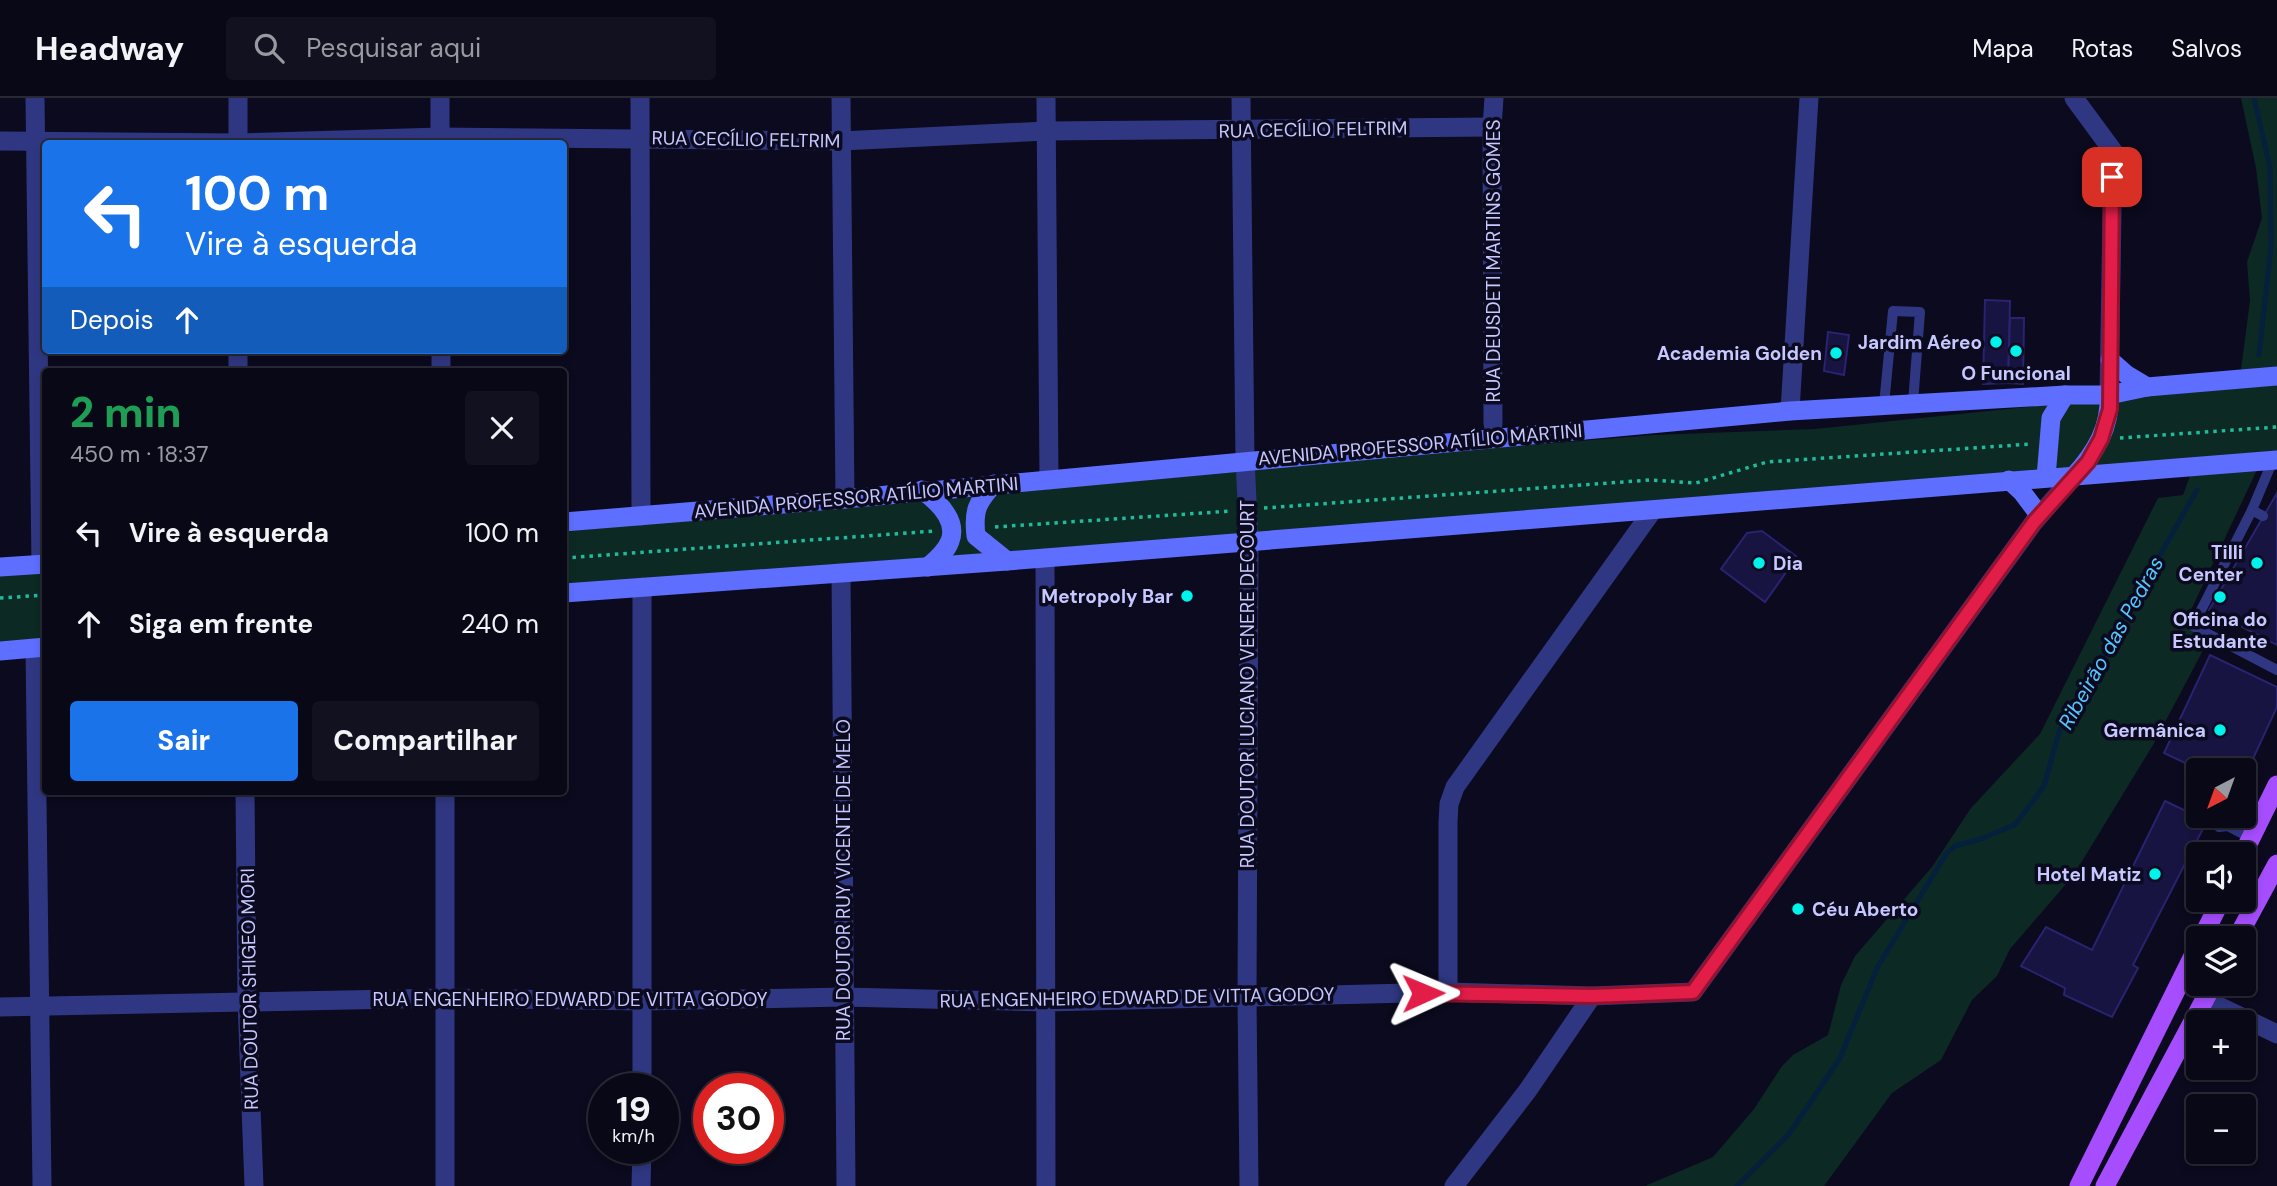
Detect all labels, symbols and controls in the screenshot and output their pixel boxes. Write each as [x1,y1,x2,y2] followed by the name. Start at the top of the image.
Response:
[226,17,716,80] search box
[35,27,184,70] text: Headway
[250,29,288,67] icon: search
[306,31,481,65] text: Pesquisar aqui
[1972,33,2034,64] text: Mapa
[2072,33,2133,64] text: Rotas
[2171,33,2242,64] text: Salvos
[1218,115,1408,144] street label: RUA CECÍLIO FELTRIM
[1481,119,1506,403] street label: RUA DEUSDETI MARTINS GOMES
[651,125,841,154] street label: RUA CECÍLIO FELTRIM
[2082,147,2142,207] pin
[2093,158,2131,196] icon: arrive
[185,161,329,225] text: 100 m
[70,168,161,259] icon: left
[185,223,417,265] text: Vire à esquerda
[168,301,206,339] icon: ahead
[70,303,154,337] text: Depois
[1858,330,1982,355] place label: Jardim Aéreo
[1988,334,2004,350] marker: Jardim Aéreo
[1657,341,1822,366] place label: Academia Golden
[2008,343,2024,359] marker: O Funcional
[1828,345,1844,361] marker: Academia Golden
[1961,361,2071,386] place label: O Funcional
[70,385,181,440] text: 2 min
[465,391,539,465] button: close
[1257,418,1583,471] street label: AVENIDA PROFESSOR ATÍLIO MARTINI
[70,439,208,469] text: 450 m · 18:37
[693,471,1019,524] street label: AVENIDA PROFESSOR ATÍLIO MARTINI
[1235,499,1260,868] street label: RUA DOUTOR LUCIANO VENERE DECOURT
[70,514,108,552] icon: left
[129,516,329,550] text: Vire à esquerda
[465,516,539,550] text: 100 m
[2179,540,2243,587] place label: Tilli Center
[1773,551,1803,576] place label: Dia
[2052,552,2170,734] water label: Ribeirão das Pedras
[1751,555,1767,571] marker: Dia
[2249,555,2265,571] marker: Tilli Center
[1041,584,1173,609] place label: Metropoly Bar
[1179,588,1195,604] marker: Metropoly Bar
[2212,589,2228,605] marker: Oficina do Estudante
[70,605,108,643] icon: ahead
[129,607,313,641] text: Siga em frente
[461,607,539,641] text: 240 m
[2172,607,2268,654] place label: Oficina do Estudante
[70,701,298,781] button: Sair
[312,701,539,781] button: Compartilhar
[2103,718,2206,743] place label: Germânica
[831,719,856,1041] street label: RUA DOUTOR RUY VICENTE DE MELO
[2212,722,2228,738] marker: Germânica
[2186,758,2256,828] north arrow
[2186,758,2256,1164] map controls
[2186,842,2256,912] button: sound
[2037,862,2141,887] place label: Hotel Matiz
[2147,866,2163,882] marker: Hotel Matiz
[235,868,264,1110] street label: RUA DOUTOR SHIGEO MORI
[1812,897,1918,922] place label: Céu Aberto
[1790,901,1806,917] marker: Céu Aberto
[2186,926,2256,996] button: layers
[1386,956,1460,1030] position arrow
[939,982,1335,1013] street label: RUA ENGENHEIRO EDWARD DE VITTA GODOY
[372,987,768,1012] street label: RUA ENGENHEIRO EDWARD DE VITTA GODOY
[2186,1010,2256,1080] button: +
[693,1073,784,1164] speed limit sign: 30
[616,1086,651,1132] text: 19
[2186,1094,2256,1164] button: −
[612,1124,655,1148] text: km/h

